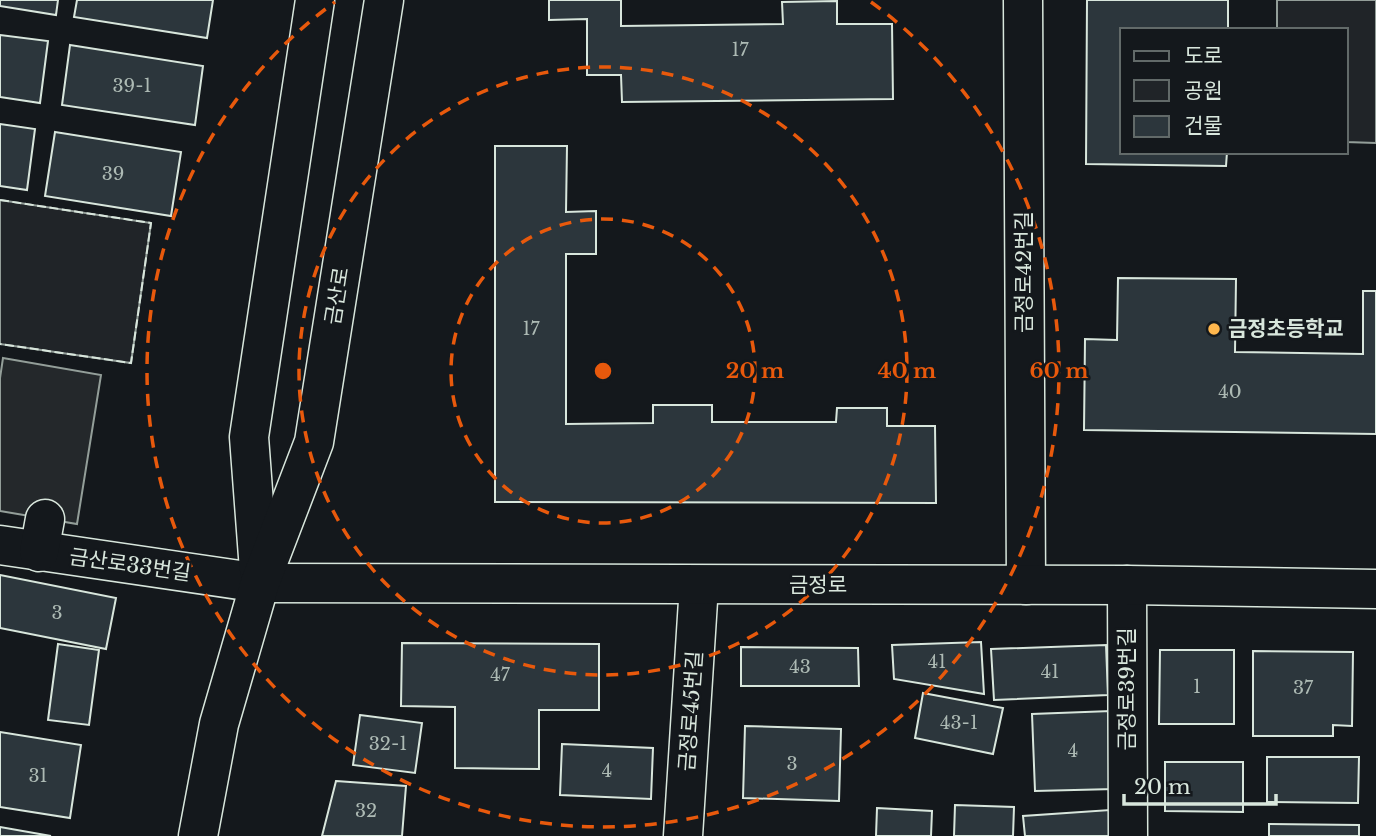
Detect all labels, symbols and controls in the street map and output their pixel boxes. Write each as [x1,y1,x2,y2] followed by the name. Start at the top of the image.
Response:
[1120,28,1348,154] legend
[731,39,749,61] house number: 17
[1184,43,1223,69] text: 도로
[112,75,152,97] house number: 39-1
[1184,78,1223,104] text: 공원
[1184,113,1223,139] text: 건물
[102,163,124,185] house number: 39
[1011,211,1037,333] street label: 금정로42번길
[320,265,354,327] street label: 금산로
[1228,316,1344,342] place label: 금정초등학교
[522,318,540,340] house number: 17
[1206,321,1222,337] marker: 금정초등학교
[726,358,784,384] text: 20 m
[878,358,936,384] text: 40 m
[1030,358,1088,384] text: 60 m
[591,359,615,383] centre of rings
[1218,381,1242,403] house number: 40
[68,544,192,586] street label: 금산로33번길
[789,572,847,598] street label: 금정로
[51,602,63,624] house number: 3
[1114,627,1140,751] street label: 금정로39번길
[674,650,708,772] street label: 금정로45번길
[928,651,946,673] house number: 41
[789,656,811,678] house number: 43
[1041,661,1059,683] house number: 41
[490,664,511,686] house number: 47
[1193,676,1201,698] house number: 1
[1293,677,1314,699] house number: 37
[940,712,978,734] house number: 43-1
[369,733,407,755] house number: 32-1
[1068,740,1078,762] house number: 4
[786,753,798,775] house number: 3
[602,760,612,782] house number: 4
[1124,762,1276,806] scale bar
[28,765,48,787] house number: 31
[1134,774,1191,800] text: 20 m
[355,800,377,822] house number: 32

